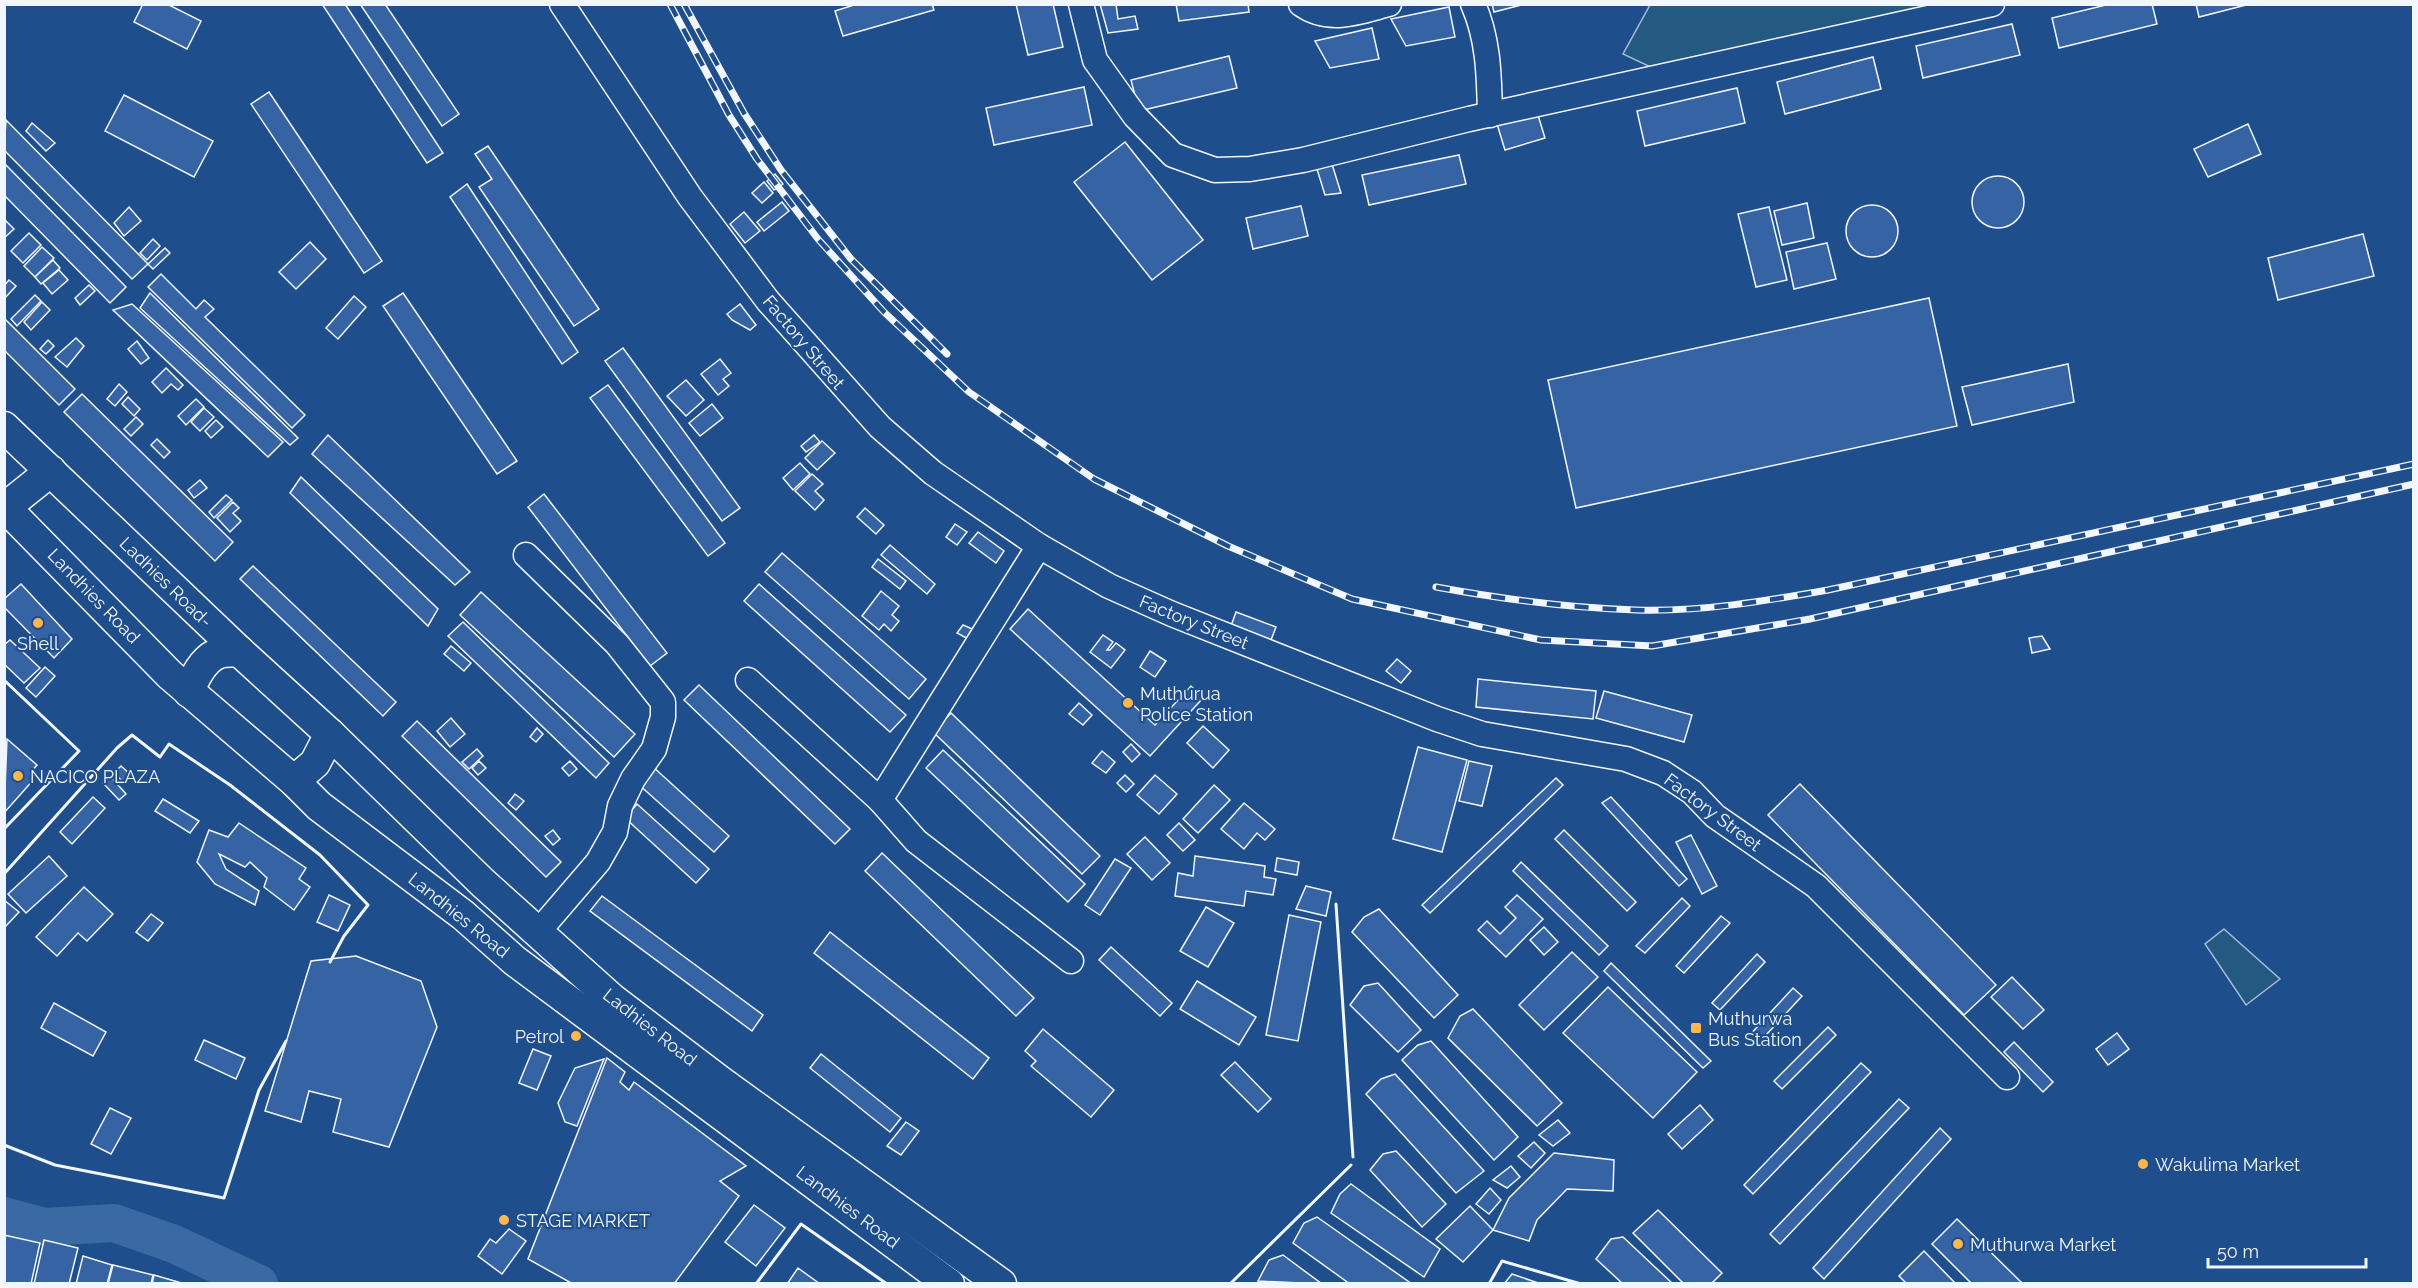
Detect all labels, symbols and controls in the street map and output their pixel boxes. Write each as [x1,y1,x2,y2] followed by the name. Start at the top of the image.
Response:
[759,291,849,393] street label: Factory Street
[115,533,217,631] street label: Ladhies Road-
[44,544,144,648] street label: Landhies Road
[1136,591,1252,653] street label: Factory Street
[31,616,45,630] marker: Shell
[17,633,59,654] place label: Shell
[1140,683,1253,725] place label: Muthurua Police Station
[1121,696,1135,710] marker: Muthurua Police Station
[30,766,160,787] place label: NACICO PLAZA
[11,769,25,783] marker: NACICO PLAZA
[1660,769,1766,855] street label: Factory Street
[404,868,514,962] street label: Landhies Road
[599,984,701,1070] street label: Ladhies Road
[1708,1008,1802,1050] place label: Muthurwa Bus Station
[1689,1021,1703,1035] marker: Muthurwa Bus Station
[515,1026,564,1047] place label: Petrol
[569,1029,583,1043] marker: Petrol
[2155,1154,2300,1175] place label: Wakulima Market
[2136,1157,2150,1171] marker: Wakulima Market
[792,1161,904,1253] street label: Landhies Road
[516,1210,650,1231] place label: STAGE MARKET
[497,1213,511,1227] marker: STAGE MARKET
[2208,1231,2366,1269] scale bar
[1970,1234,2116,1255] place label: Muthurwa Market
[1951,1237,1965,1251] marker: Muthurwa Market
[2217,1241,2259,1262] text: 50 m

